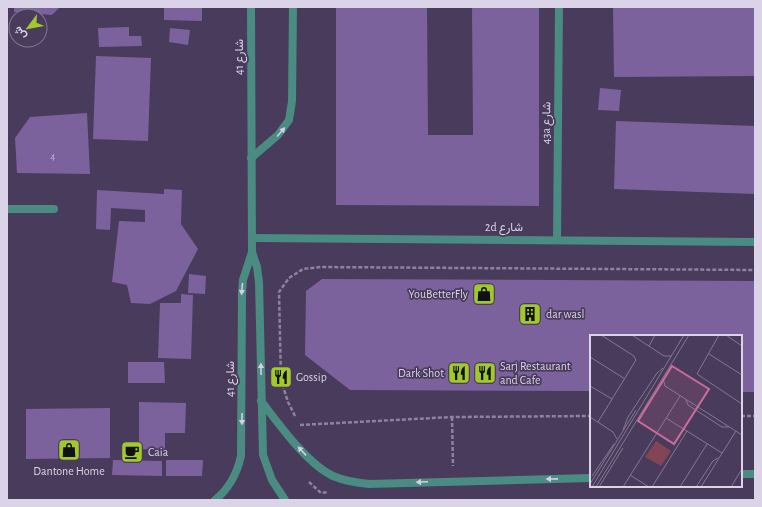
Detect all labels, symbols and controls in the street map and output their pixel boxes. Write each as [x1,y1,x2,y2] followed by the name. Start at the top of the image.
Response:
[8,8,48,48] north arrow
[12,24,29,42] text: ش
[233,39,248,75] street label: شارع 41
[540,102,555,144] street label: 43a شارع
[276,127,285,137] one-way arrow
[51,152,56,162] house number: 4
[485,221,523,236] street label: 2d شارع
[471,281,497,307] shop icon: YouBetterFly
[239,283,246,295] one-way arrow
[409,288,468,301] place label: YouBetterFly
[517,301,543,327] building icon: dar wasl
[546,308,584,320] place label: dar wasl
[590,335,742,487] inset map
[446,360,472,386] restaurant icon: Dark Shot
[472,360,498,386] restaurant icon: Sarj Restaurant and Cafe
[500,360,571,386] place label: Sarj Restaurant and Cafe
[224,361,239,397] street label: شارع 41
[258,362,264,375] one-way arrow
[268,364,294,390] restaurant icon: Gossip
[398,367,444,379] place label: Dark Shot
[296,371,327,383] place label: Gossip
[239,413,245,426] one-way arrow
[56,437,82,463] shop icon: Dantone Home
[119,439,145,465] cafe icon: Caia
[148,446,169,458] place label: Caia
[298,446,307,456] one-way arrow
[33,465,105,477] place label: Dantone Home
[545,476,558,482] one-way arrow
[415,479,428,485] one-way arrow

